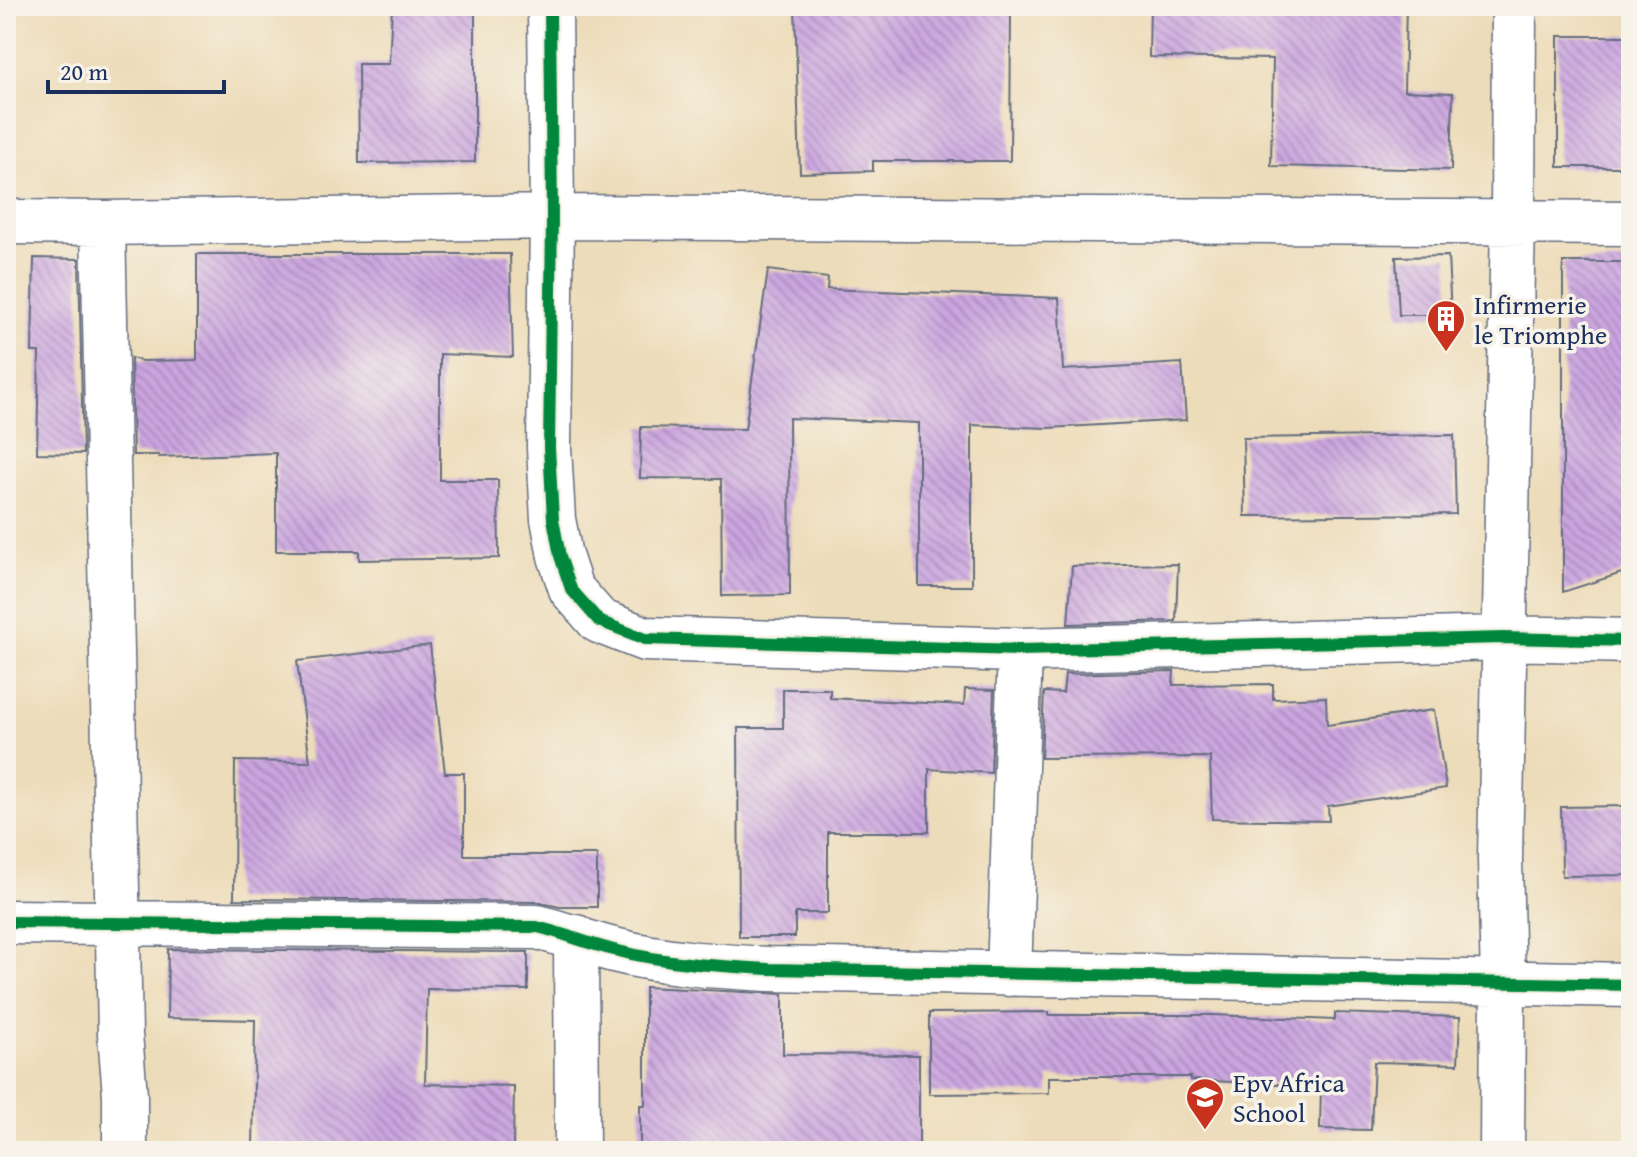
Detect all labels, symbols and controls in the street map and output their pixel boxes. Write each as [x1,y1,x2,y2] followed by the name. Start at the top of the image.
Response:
[48,44,224,94] scale bar
[60,54,108,89] text: 20 m
[1474,285,1607,354] place label: Infirmerie le Triomphe
[1425,298,1467,353] building icon: Infirmerie le Triomphe
[1233,1063,1346,1132] place label: Epv Africa School
[1184,1076,1226,1131] school or university icon: Epv Africa School

